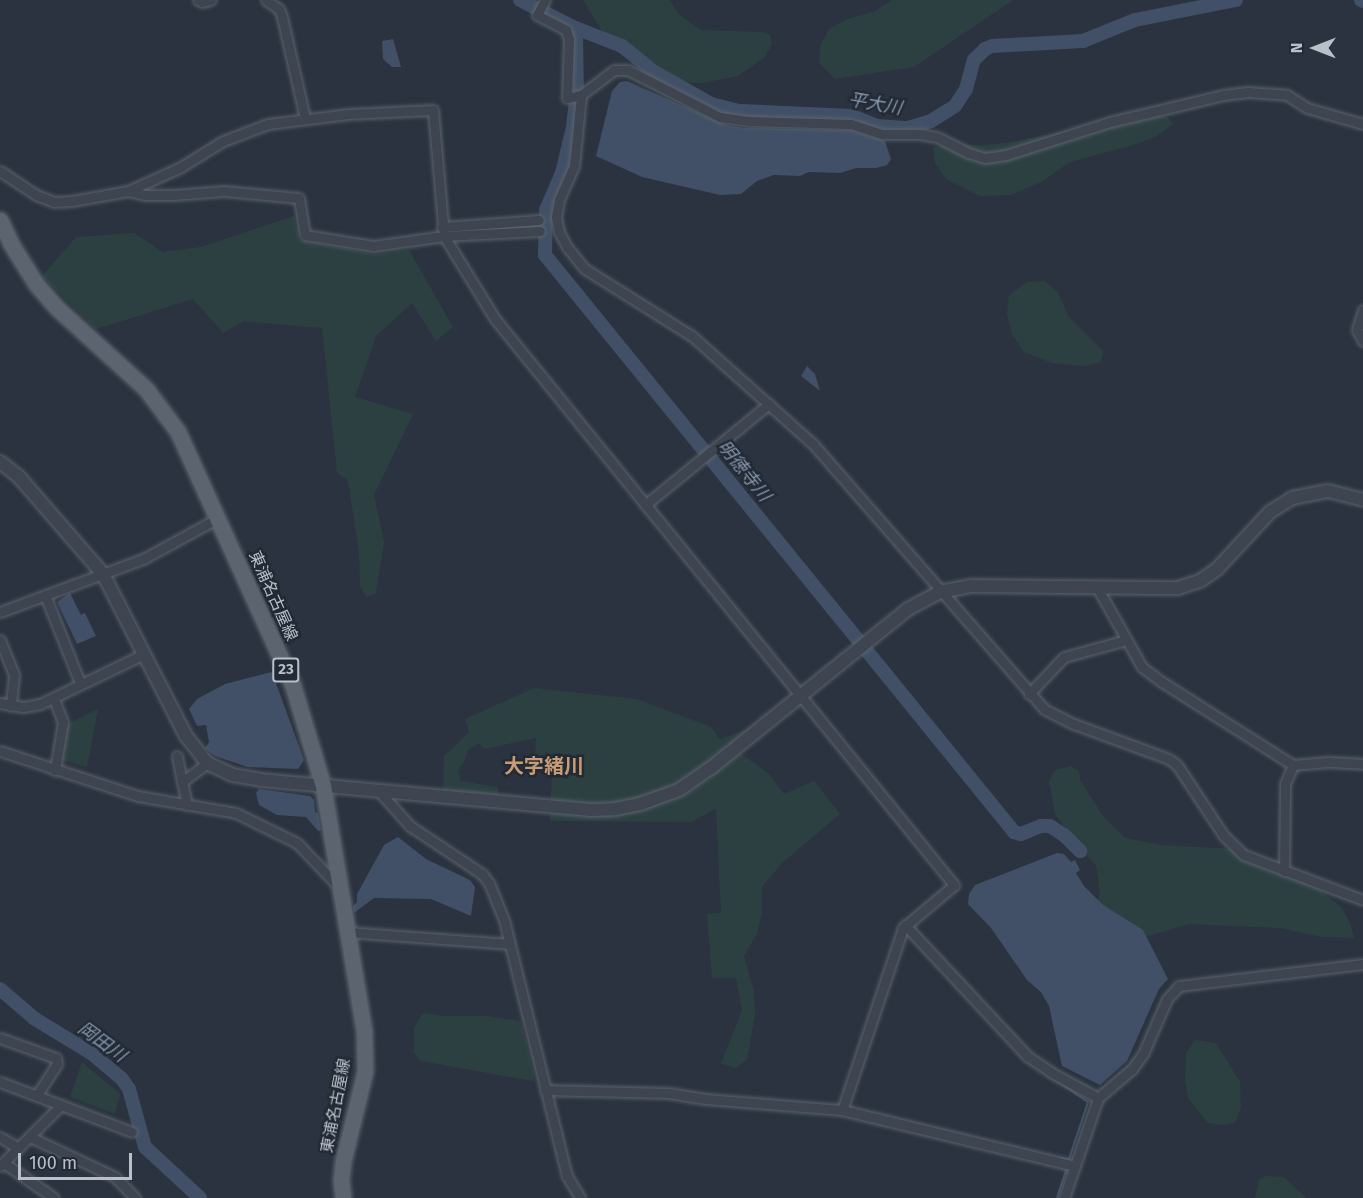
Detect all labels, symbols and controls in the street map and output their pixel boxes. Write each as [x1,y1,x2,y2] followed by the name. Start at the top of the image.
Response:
[1285,18,1345,78] north arrow
[1287,43,1306,53] text: N
[847,89,903,119] water label: 平大川
[713,436,775,506] water label: 明徳寺川
[245,548,301,644] street label: 東浦名古屋線
[271,658,301,682] road number: 23
[504,754,584,778] district label: 大字緒川
[74,1017,130,1067] water label: 岡田川
[317,1057,355,1155] street label: 東浦名古屋線
[21,1141,135,1179] scale bar
[29,1152,77,1174] text: 100 m

